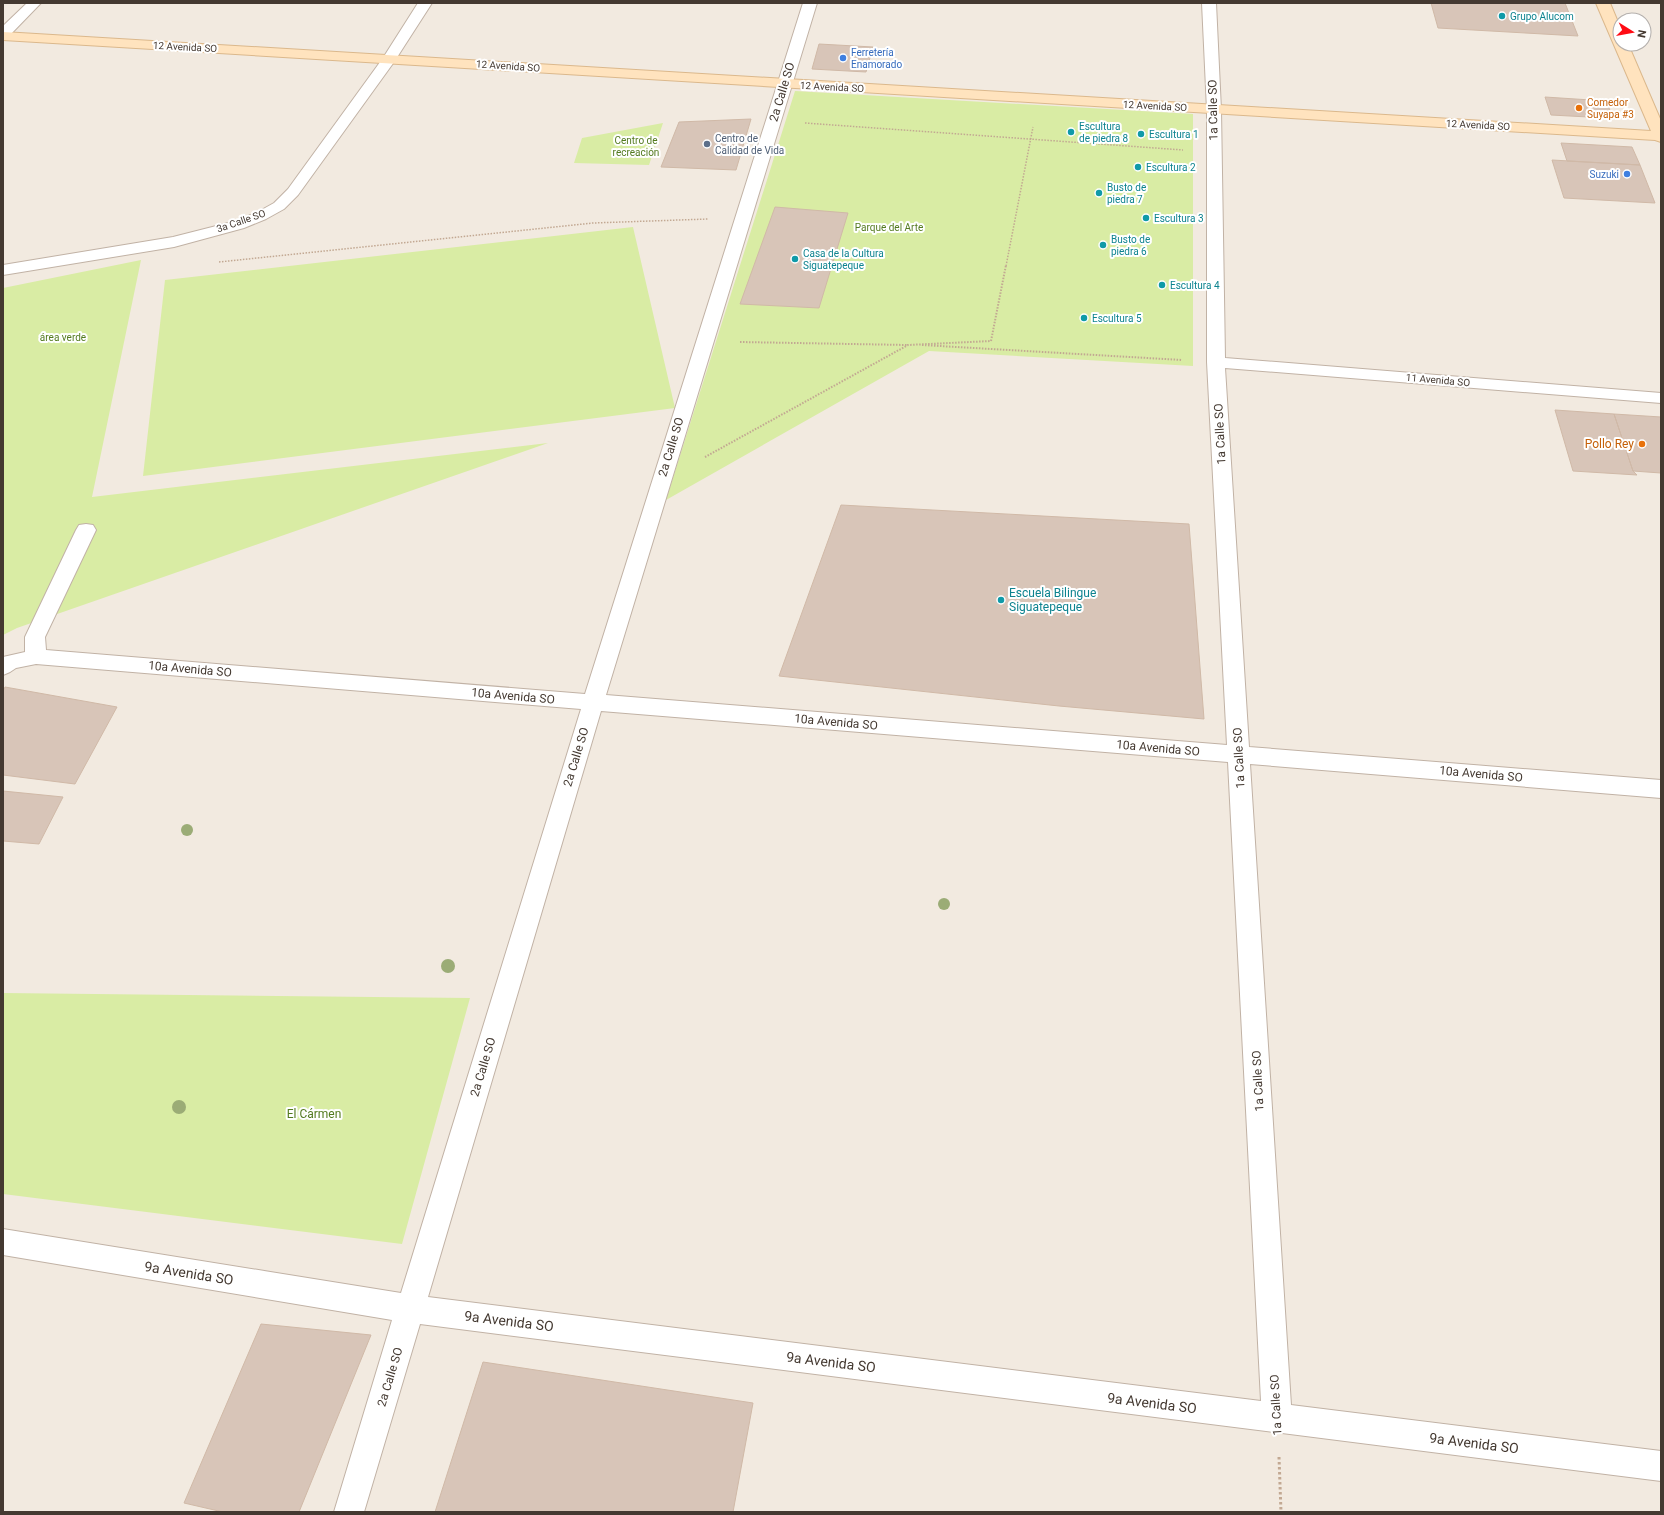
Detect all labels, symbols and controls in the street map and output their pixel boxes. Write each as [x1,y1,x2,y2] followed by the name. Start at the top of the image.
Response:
[1497,11,1507,21] marker: Grupo Alucom
[1510,11,1574,22] place label: Grupo Alucom
[1612,12,1652,52] north arrow
[1634,29,1648,39] text: N
[153,40,218,54] street label: 12 Avenida SO
[851,47,902,70] place label: Ferretería Enamorado
[838,53,848,63] marker: Ferretería Enamorado
[475,58,541,74] street label: 12 Avenida SO
[766,61,798,123] street label: 2a Calle SO
[1205,79,1221,141] street label: 1a Calle SO
[800,80,865,94] street label: 12 Avenida SO
[1587,97,1634,120] place label: Comedor Suyapa #3
[1123,99,1188,113] street label: 12 Avenida SO
[1574,103,1584,113] marker: Comedor Suyapa #3
[1446,118,1511,132] street label: 12 Avenida SO
[1079,121,1129,144] place label: Escultura de piedra 8
[1066,127,1076,137] marker: Escultura de piedra 8
[1136,129,1146,139] marker: Escultura 1
[1149,129,1199,140] place label: Escultura 1
[715,133,784,156] place label: Centro de Calidad de Vida
[613,135,659,158] park label: Centro de recreación
[702,139,712,149] marker: Centro de Calidad de Vida
[1133,162,1143,172] marker: Escultura 2
[1146,162,1196,173] place label: Escultura 2
[1590,169,1619,180] place label: Suzuki
[1622,169,1632,179] marker: Suzuki
[1107,182,1146,205] place label: Busto de piedra 7
[1094,188,1104,198] marker: Busto de piedra 7
[215,207,267,234] street label: 3a Calle SO
[1141,213,1151,223] marker: Escultura 3
[1154,213,1204,224] place label: Escultura 3
[855,222,923,233] park label: Parque del Arte
[1111,234,1150,257] place label: Busto de piedra 6
[1098,240,1108,250] marker: Busto de piedra 6
[803,248,884,271] place label: Casa de la Cultura Siguatepeque
[790,254,800,264] marker: Casa de la Cultura Siguatepeque
[1157,280,1167,290] marker: Escultura 4
[1170,280,1220,291] place label: Escultura 4
[1079,313,1089,323] marker: Escultura 5
[1092,313,1142,324] place label: Escultura 5
[40,332,86,343] park label: área verde
[1405,372,1471,388] street label: 11 Avenida SO
[1211,403,1229,465] street label: 1a Calle SO
[655,416,687,478] street label: 2a Calle SO
[1585,437,1634,451] place label: Pollo Rey
[1637,439,1647,449] marker: Pollo Rey
[1009,586,1096,614] place label: Escuela Bilingue Siguatepeque
[996,595,1006,605] marker: Escuela Bilingue Siguatepeque
[148,658,232,680] street label: 10a Avenida SO
[471,685,555,707] street label: 10a Avenida SO
[794,711,878,733] street label: 10a Avenida SO
[560,726,592,788] street label: 2a Calle SO
[1230,727,1248,789] street label: 1a Calle SO
[1116,737,1200,759] street label: 10a Avenida SO
[1439,763,1523,785] street label: 10a Avenida SO
[467,1036,499,1098] street label: 2a Calle SO
[1249,1050,1267,1112] street label: 1a Calle SO
[287,1107,341,1121] park label: El Cármen
[143,1258,235,1288] street label: 9a Avenida SO
[463,1308,555,1334] street label: 9a Avenida SO
[374,1346,406,1408] street label: 2a Calle SO
[785,1349,877,1375] street label: 9a Avenida SO
[1267,1374,1285,1436] street label: 1a Calle SO
[1106,1390,1198,1416] street label: 9a Avenida SO
[1428,1430,1520,1456] street label: 9a Avenida SO

